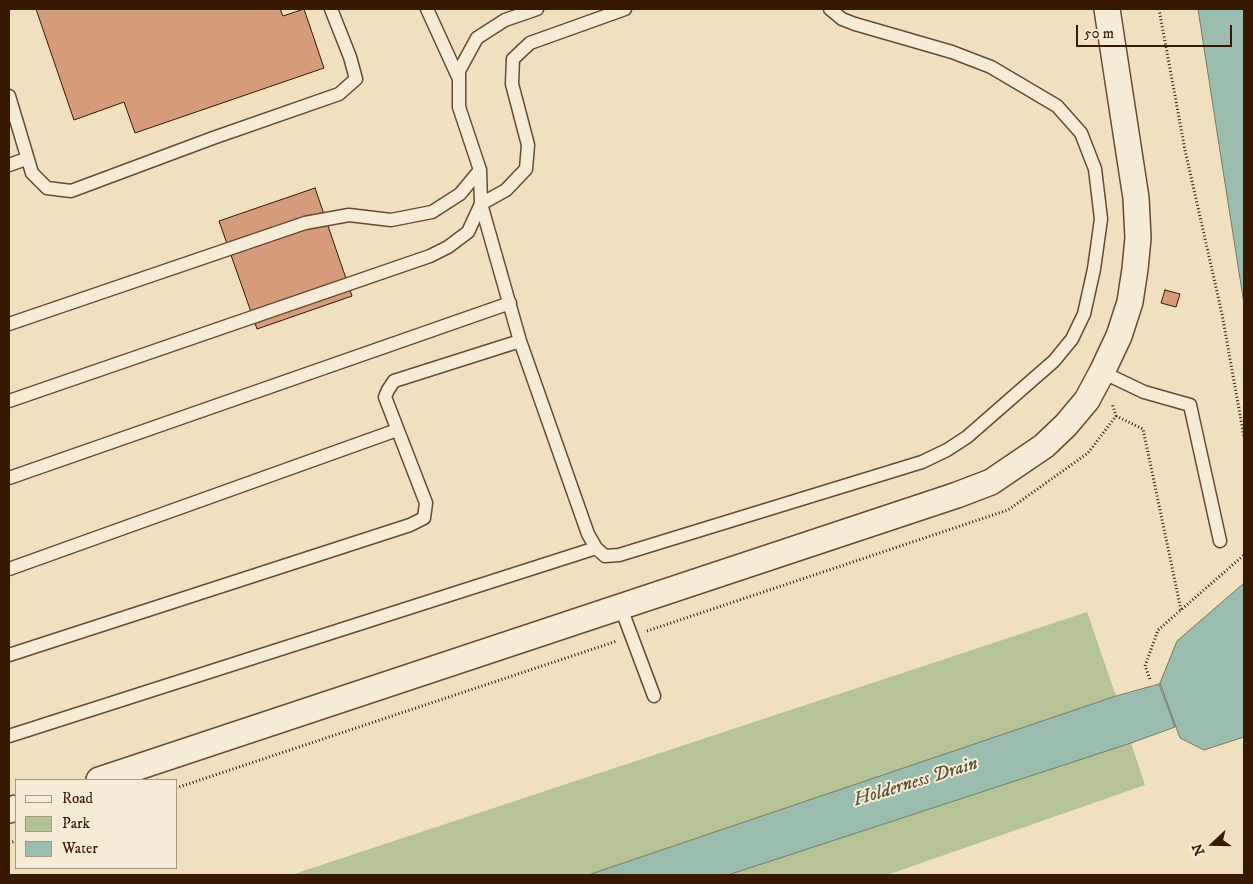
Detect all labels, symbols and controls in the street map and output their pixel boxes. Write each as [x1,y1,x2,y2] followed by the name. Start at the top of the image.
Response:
[1078,15,1234,47] scale bar
[1084,24,1114,43] text: 50 m
[851,753,981,813] water label: Holderness Drain
[15,779,178,869] legend
[62,789,93,808] text: Road
[62,814,90,833] text: Park
[1188,819,1238,869] north arrow
[62,839,98,858] text: Water
[1189,841,1209,858] text: N

